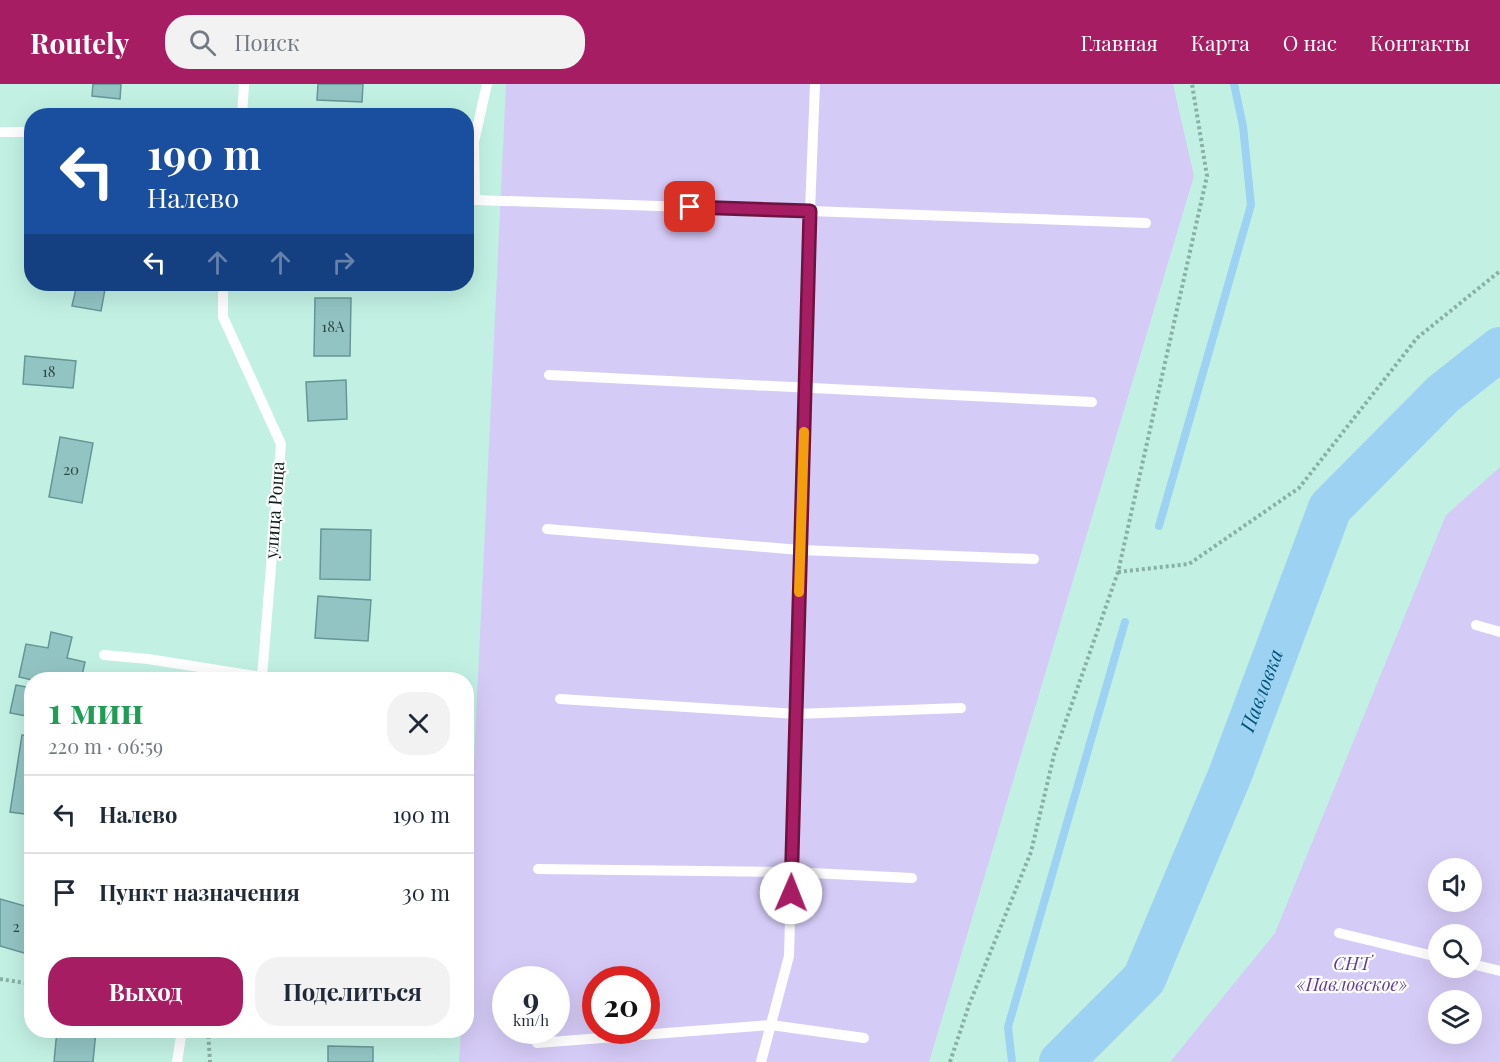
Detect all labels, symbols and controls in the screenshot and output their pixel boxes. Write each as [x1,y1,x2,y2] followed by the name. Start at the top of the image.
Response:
[165,15,585,69] search box
[30,24,129,61] text: Routely
[186,26,219,59] icon: search
[234,27,300,57] text: Поиск
[1080,28,1158,56] text: Главная
[1191,28,1250,56] text: Карта
[1283,28,1337,56] text: О нас
[1370,28,1470,56] text: Контакты
[147,125,261,181] text: 190 m
[48,132,126,210] icon: left
[147,179,239,215] text: Налево
[664,181,715,232] pin
[673,190,706,223] icon: arrive
[138,246,171,279] icon: left
[201,246,234,279] icon: ahead
[264,246,297,279] icon: ahead
[327,246,360,279] icon: right
[322,316,345,336] house number: 18А
[42,361,56,381] house number: 18
[63,459,79,479] house number: 20
[259,460,289,560] street label: улица Роща
[1232,645,1288,736] water label: Павловка
[48,685,143,733] text: 1 мин
[387,692,450,755] button: close
[48,732,163,759] text: 220 m · 06:59
[48,798,81,831] icon: left
[99,799,177,829] text: Налево
[392,799,450,829] text: 190 m
[1428,858,1482,1044] map controls
[1428,858,1482,912] button: sound
[759,861,823,925] position arrow
[48,876,81,909] icon: arrive
[99,877,300,907] text: Пункт назначения
[402,877,450,907] text: 30 m
[12,916,20,936] house number: 2
[1428,924,1482,978] button: search
[1296,951,1408,996] park label: СНТ «Павловское»
[48,957,243,1026] button: Выход
[255,957,450,1026] button: Поделиться
[582,966,660,1044] speed limit sign: 20
[523,978,539,1018] text: 9
[1428,990,1482,1044] button: layers
[513,1010,549,1030] text: km/h

